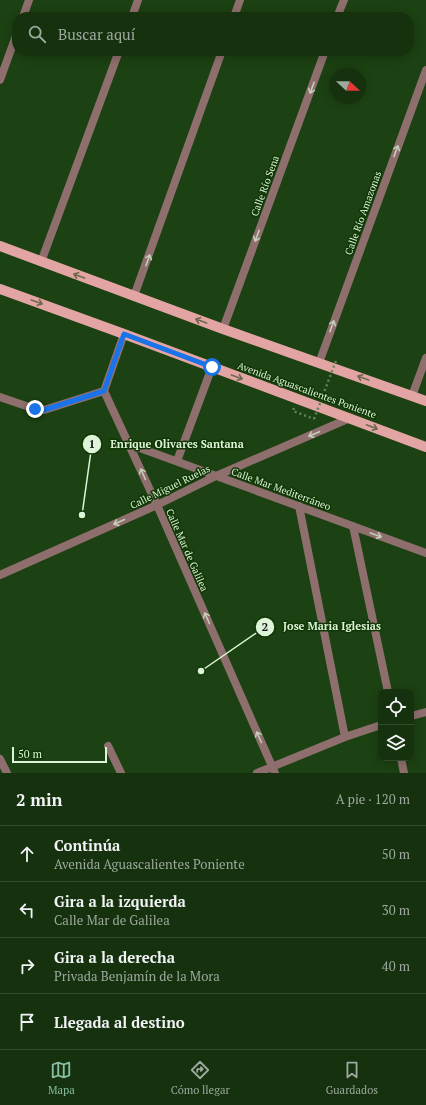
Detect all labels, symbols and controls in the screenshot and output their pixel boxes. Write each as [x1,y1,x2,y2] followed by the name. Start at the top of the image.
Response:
[12,12,414,56] search box
[26,23,48,45] icon: search
[58,24,135,44] text: Buscar aquí
[330,68,366,104] north arrow
[307,81,315,93] one-way arrow
[393,145,400,158] one-way arrow
[248,154,282,218] street label: Calle Río Sena
[342,169,384,257] street label: Calle Río Amazonas
[253,230,261,242] one-way arrow
[144,254,152,266] one-way arrow
[72,272,85,279] one-way arrow
[30,299,42,307] one-way arrow
[195,316,207,324] one-way arrow
[329,320,336,333] one-way arrow
[203,358,221,376] route start
[236,359,378,421] street label: Avenida Aguascalientes Poniente
[231,373,243,381] one-way arrow
[357,374,370,381] one-way arrow
[26,400,44,418] route end
[366,423,378,431] one-way arrow
[308,431,320,438] one-way arrow
[82,432,252,455] callout: Enrique Olivares Santana
[89,436,95,451] text: 1
[110,437,244,451] text: Enrique Olivares Santana
[128,462,212,512] street label: Calle Miguel Ruelas
[229,465,333,513] street label: Calle Mar Mediterráneo
[139,468,146,480] one-way arrow
[163,507,211,593] street label: Calle Mar de Galilea
[113,519,125,526] one-way arrow
[369,531,381,539] one-way arrow
[203,613,210,625] one-way arrow
[255,615,389,638] callout: Jose Maria Iglesias
[262,619,269,634] text: 2
[283,619,381,633] text: Jose Maria Iglesias
[378,689,414,761] map controls
[378,689,414,725] button: locate
[378,725,414,761] button: layers
[255,732,263,744] one-way arrow
[12,745,107,764] scale bar
[18,747,42,761] text: 50 m
[16,788,63,811] text: 2 min
[336,790,410,808] text: A pie · 120 m
[54,835,120,855] text: Continúa
[16,843,38,865] icon: ahead
[382,845,410,863] text: 50 m
[54,855,245,873] text: Avenida Aguascalientes Poniente
[54,891,186,911] text: Gira a la izquierda
[16,899,38,921] icon: left
[382,901,410,919] text: 30 m
[54,911,170,929] text: Calle Mar de Galilea
[54,947,175,967] text: Gira a la derecha
[16,955,38,977] icon: right
[382,957,410,975] text: 40 m
[54,967,220,985] text: Privada Benjamín de la Mora
[16,1011,38,1033] icon: arrive
[54,1012,185,1032] text: Llegada al destino
[48,1059,75,1097] tab: Mapa
[171,1059,230,1097] tab: Cómo llegar
[326,1059,378,1097] tab: Guardados

